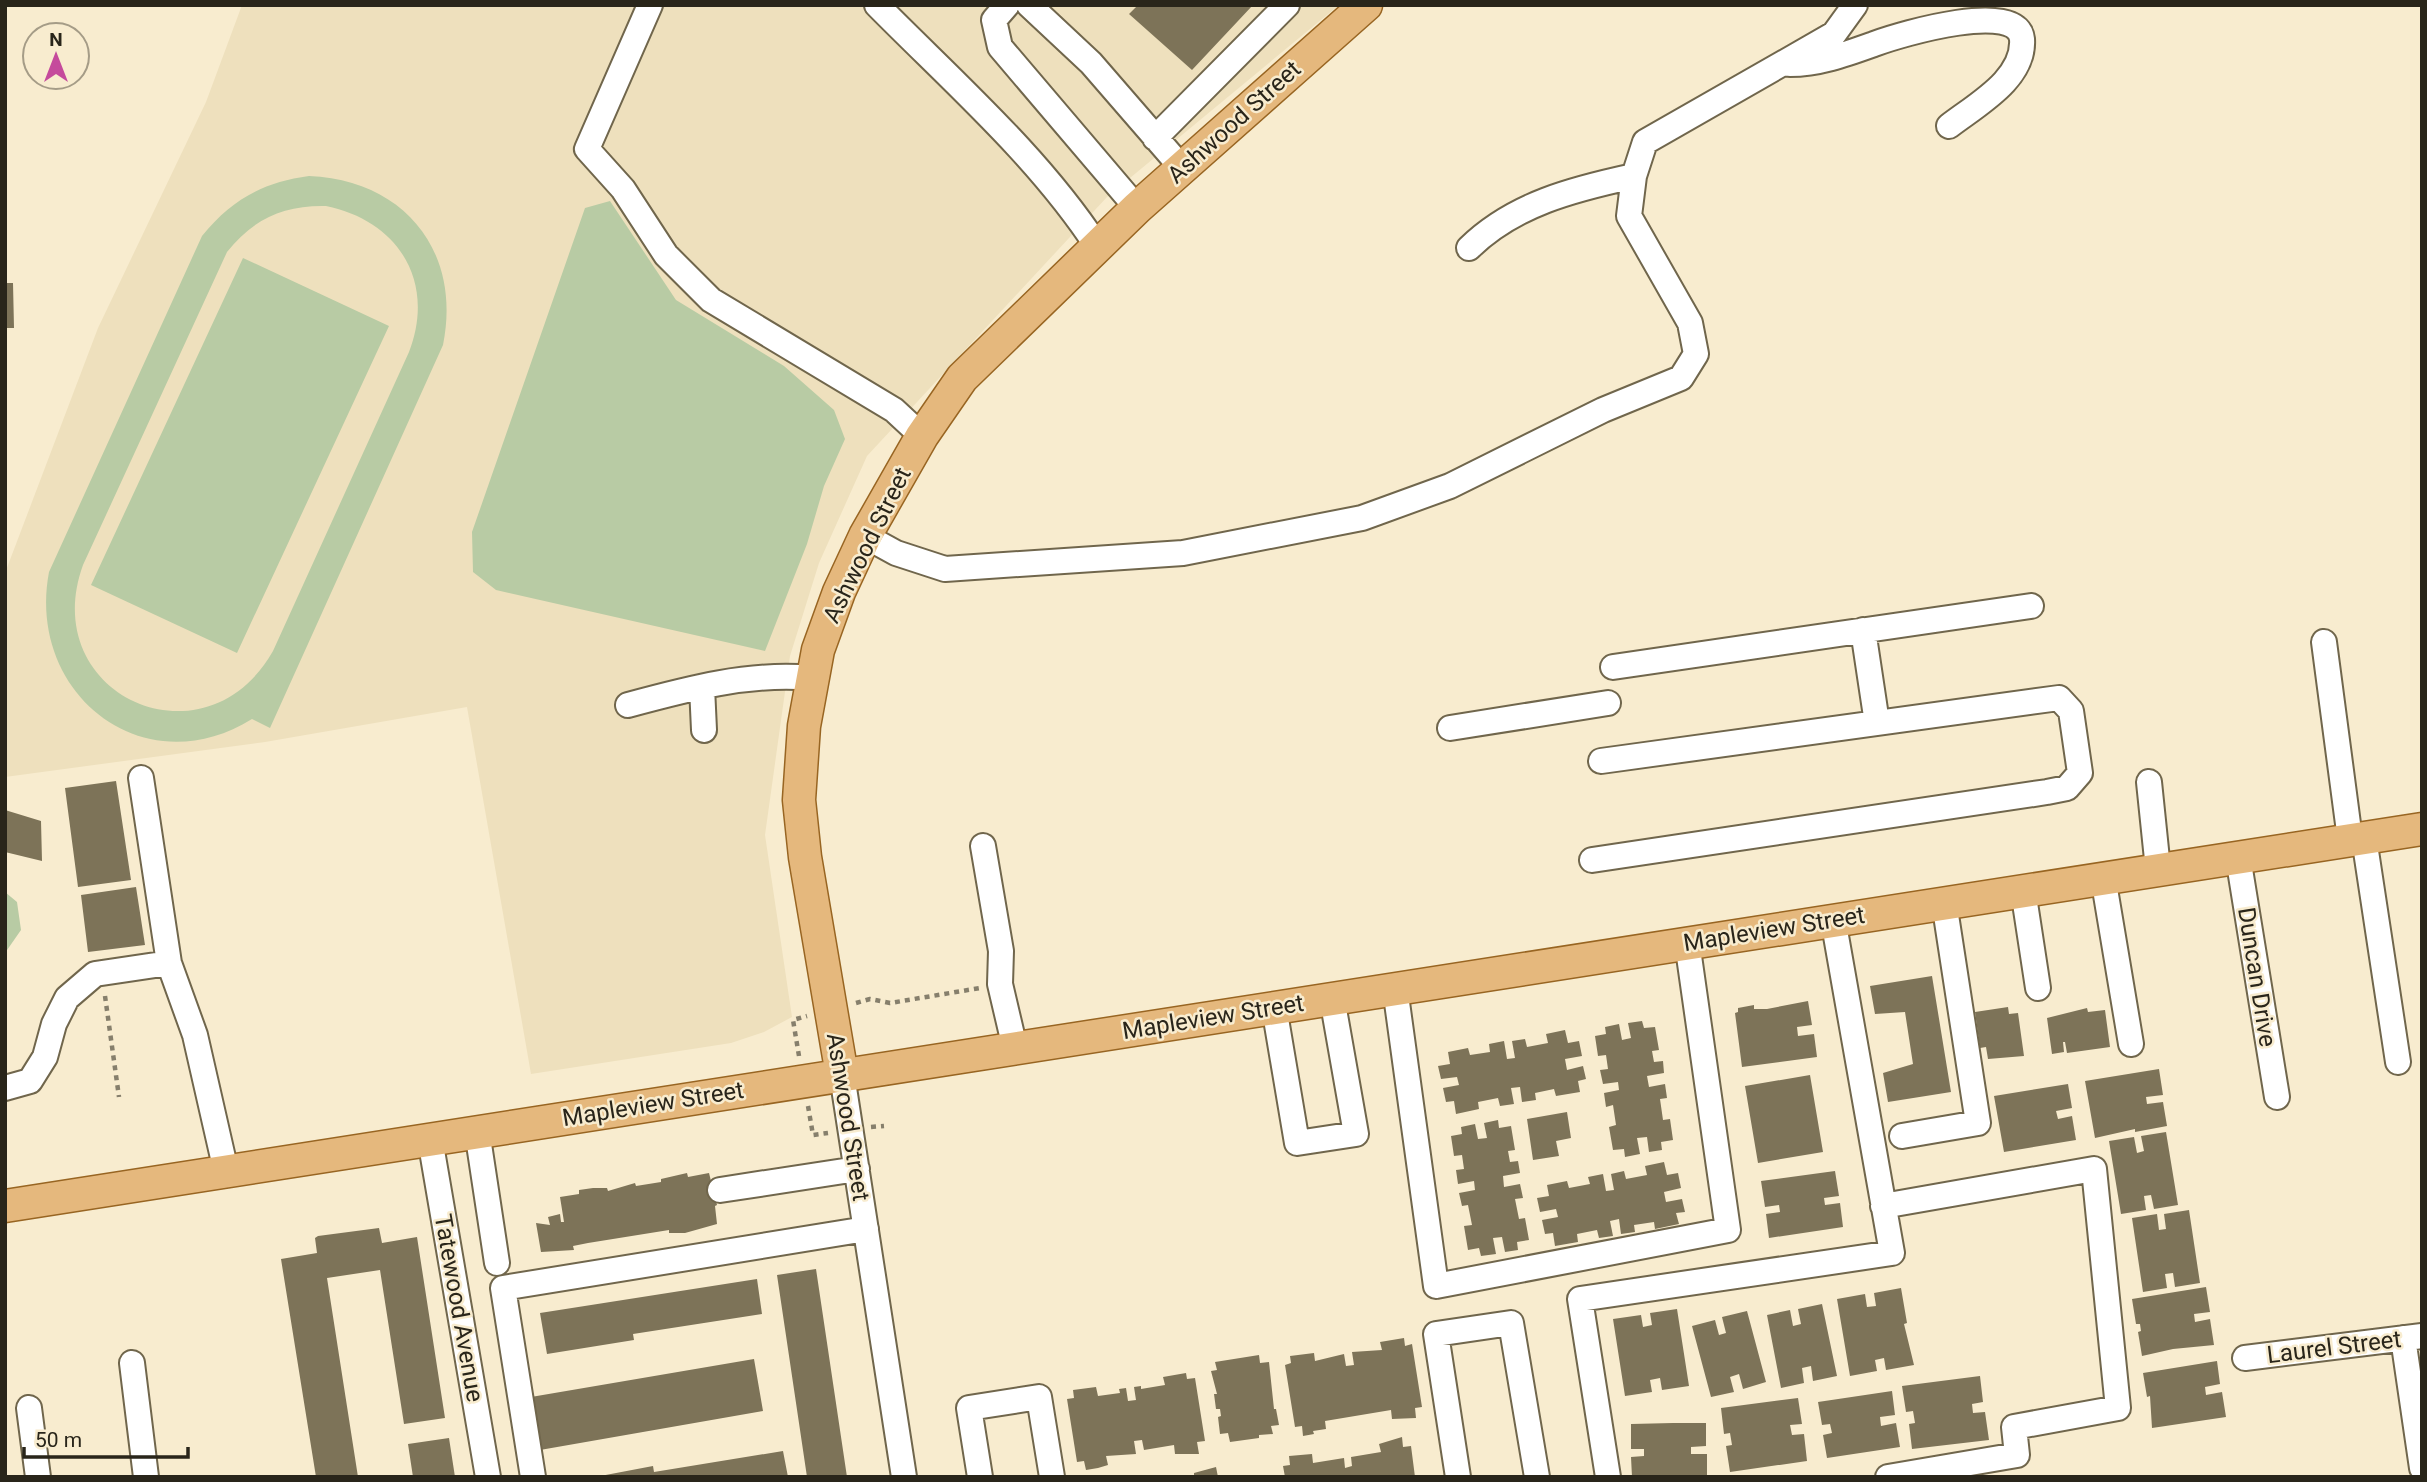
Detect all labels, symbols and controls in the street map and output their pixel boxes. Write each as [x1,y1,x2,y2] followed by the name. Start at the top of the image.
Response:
[21,21,91,91] north arrow
[49,28,63,51] text: N
[1162,55,1306,189] street label: Ashwood Street
[817,463,917,627] street label: Ashwood Street
[1681,901,1867,957] street label: Mapleview Street
[2232,905,2282,1049] street label: Duncan Drive
[1120,989,1306,1045] street label: Mapleview Street
[821,1031,875,1203] street label: Ashwood Street
[560,1076,746,1132] street label: Mapleview Street
[429,1212,489,1404] street label: Tatewood Avenue
[2265,1325,2403,1369] street label: Laurel Street
[24,1416,189,1460] scale bar
[35,1428,82,1452] text: 50 m

